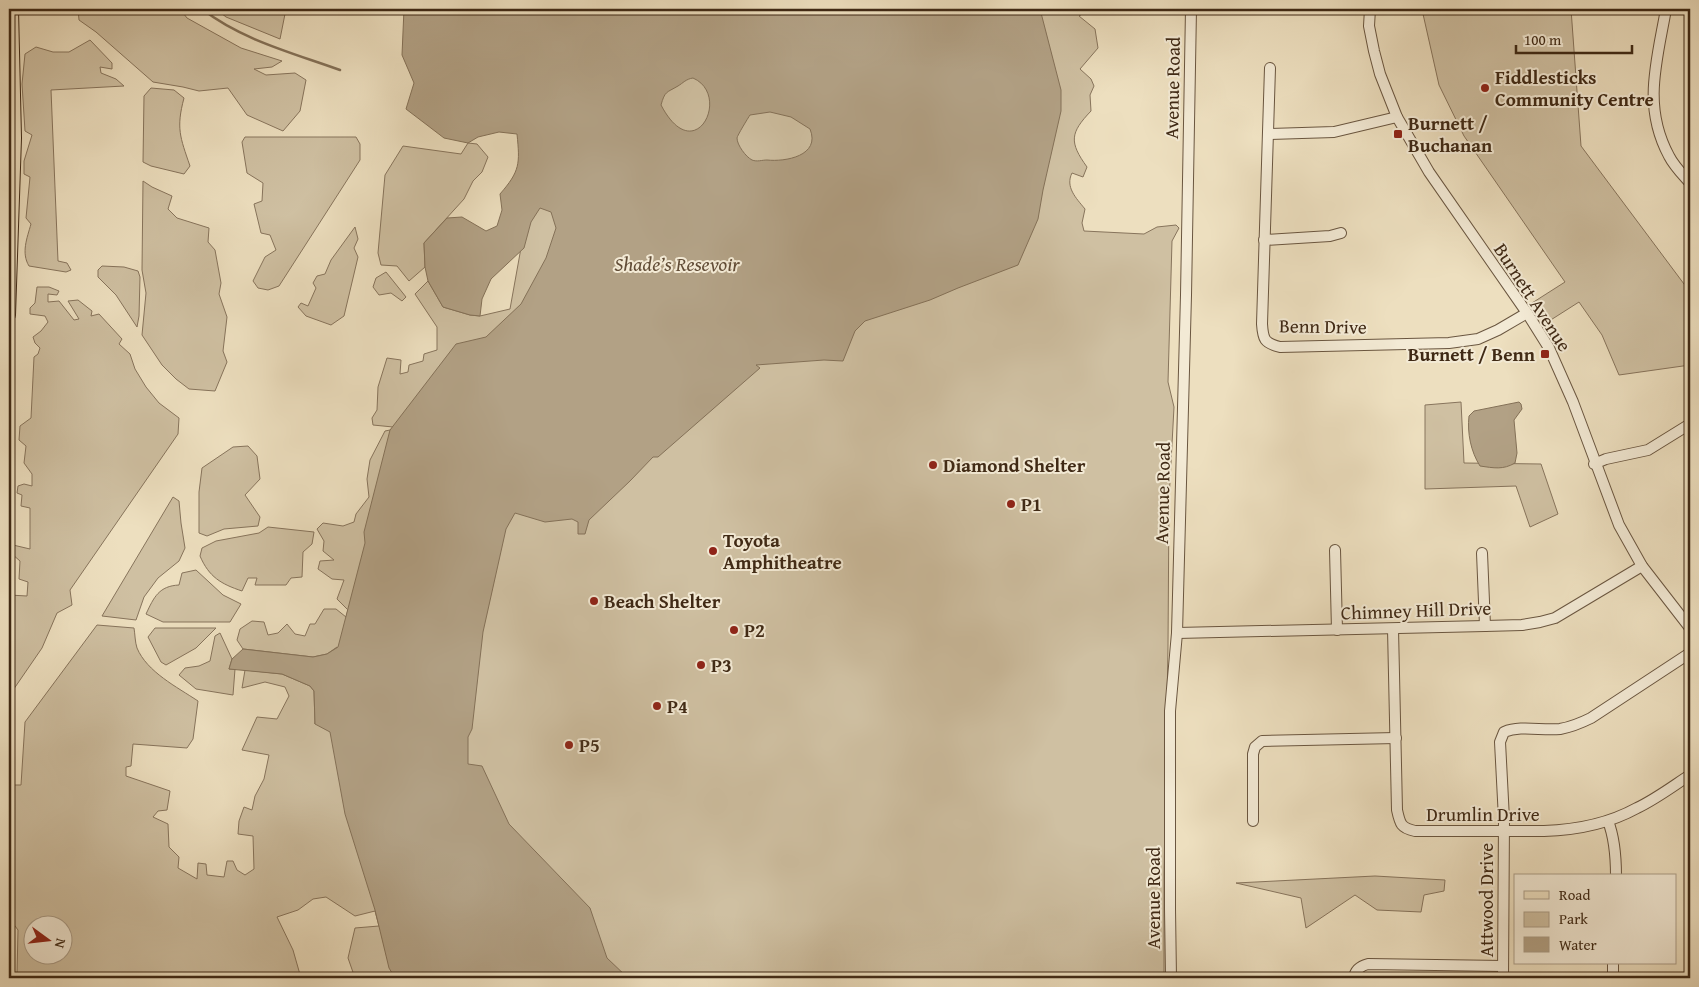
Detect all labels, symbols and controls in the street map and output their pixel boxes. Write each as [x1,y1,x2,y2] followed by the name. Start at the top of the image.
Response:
[1516,22,1633,54] scale bar
[1524,29,1562,50] text: 100 m
[1157,36,1187,139] street label: Avenue Road
[1495,63,1654,113] place label: Fiddlesticks Community Centre
[1479,82,1491,94] marker: Fiddlesticks Community Centre
[1408,109,1493,159] place label: Burnett / Buchanan
[1392,128,1404,140] marker: Burnett / Buchanan
[1487,237,1579,357] street label: Burnett Avenue
[614,249,740,278] water label: Shade’s Resevoir
[1279,311,1367,341] street label: Benn Drive
[1408,340,1536,368] place label: Burnett / Benn
[1539,348,1551,360] marker: Burnett / Benn
[1147,441,1177,544] street label: Avenue Road
[943,451,1086,479] place label: Diamond Shelter
[927,459,939,471] marker: Diamond Shelter
[1021,490,1042,518] place label: P1
[1005,498,1017,510] marker: P1
[723,526,842,576] place label: Toyota Amphitheatre
[707,545,719,557] marker: Toyota Amphitheatre
[604,587,721,615] place label: Beach Shelter
[1340,593,1492,627] street label: Chimney Hill Drive
[588,595,600,607] marker: Beach Shelter
[744,616,765,644] place label: P2
[728,624,740,636] marker: P2
[711,651,732,679] place label: P3
[695,659,707,671] marker: P3
[667,692,688,720] place label: P4
[651,700,663,712] marker: P4
[579,731,600,759] place label: P5
[563,739,575,751] marker: P5
[1426,800,1540,828] street label: Drumlin Drive
[1472,843,1500,957] street label: Attwood Drive
[1139,846,1167,949] street label: Avenue Road
[1514,874,1676,964] legend
[1559,884,1590,905] text: Road
[1559,908,1588,929] text: Park
[22,914,72,964] north arrow
[1559,934,1597,955] text: Water
[50,936,71,951] text: N

